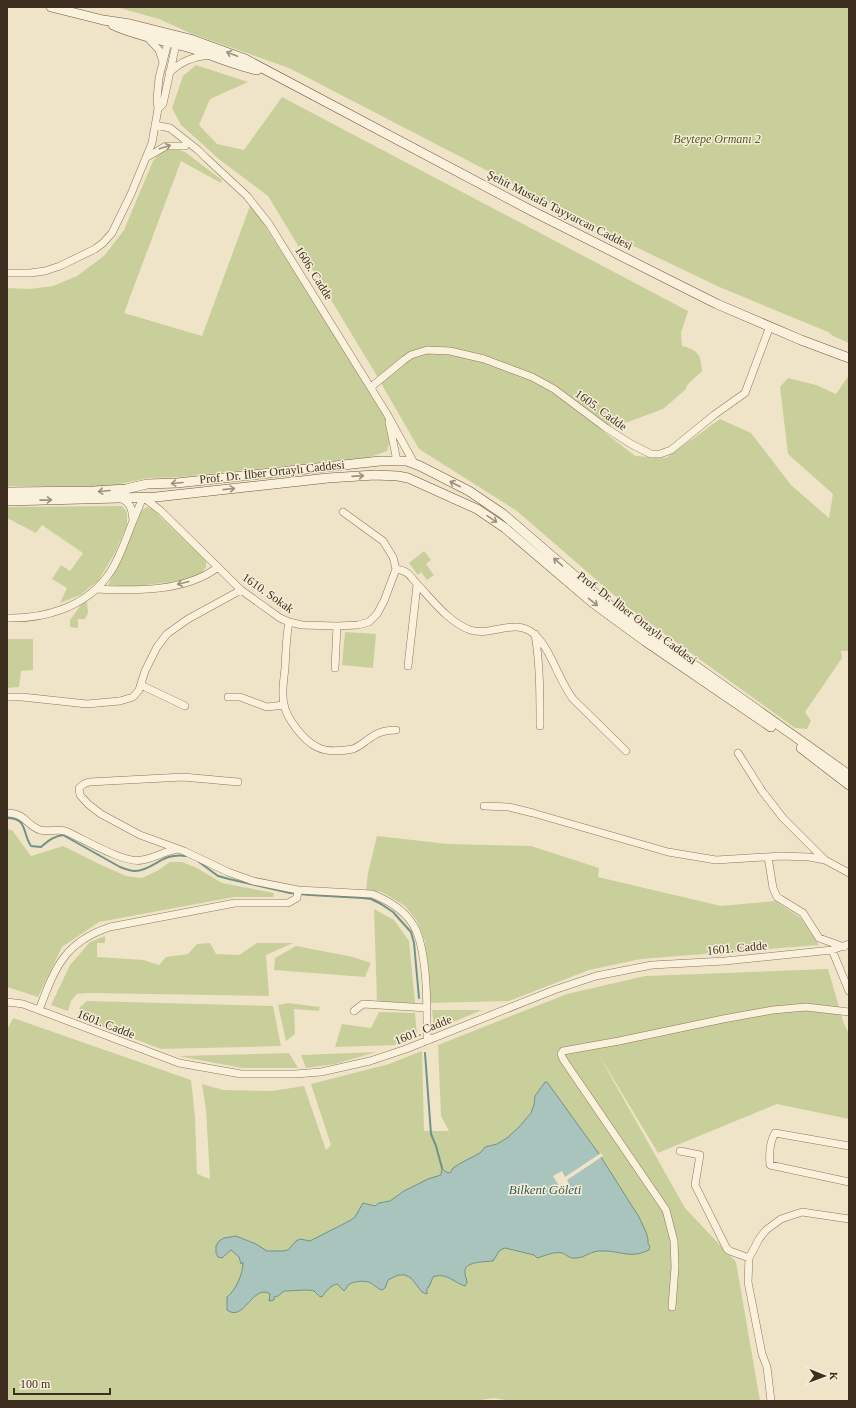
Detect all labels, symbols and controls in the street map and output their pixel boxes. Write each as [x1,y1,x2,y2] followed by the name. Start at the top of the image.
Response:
[226,50,238,58] one-way arrow
[673,132,761,146] park label: Beytepe Ormanı 2
[158,143,171,150] one-way arrow
[485,167,636,253] street label: Şehit Mustafa Tayyarcan Caddesi
[292,244,336,302] street label: 1606. Cadde
[572,387,630,433] street label: 1605. Cadde
[199,457,346,487] street label: Prof. Dr. İlber Ortaylı Caddesi
[351,472,364,479] one-way arrow
[171,479,184,486] one-way arrow
[449,479,461,487] one-way arrow
[222,485,235,492] one-way arrow
[98,487,111,494] one-way arrow
[39,496,52,504] one-way arrow
[486,515,497,523] one-way arrow
[553,557,564,566] one-way arrow
[574,568,700,668] street label: Prof. Dr. İlber Ortaylı Caddesi
[239,570,297,616] street label: 1610. Sokak
[177,580,190,588] one-way arrow
[587,597,598,606] one-way arrow
[706,938,768,958] street label: 1601. Cadde
[75,1007,137,1041] street label: 1601. Cadde
[392,1012,454,1048] street label: 1601. Cadde
[509,1182,582,1197] water label: Bilkent Göleti
[804,1356,844,1396] north arrow
[14,1370,110,1396] scale bar
[828,1372,840,1381] text: K
[20,1377,51,1391] text: 100 m

